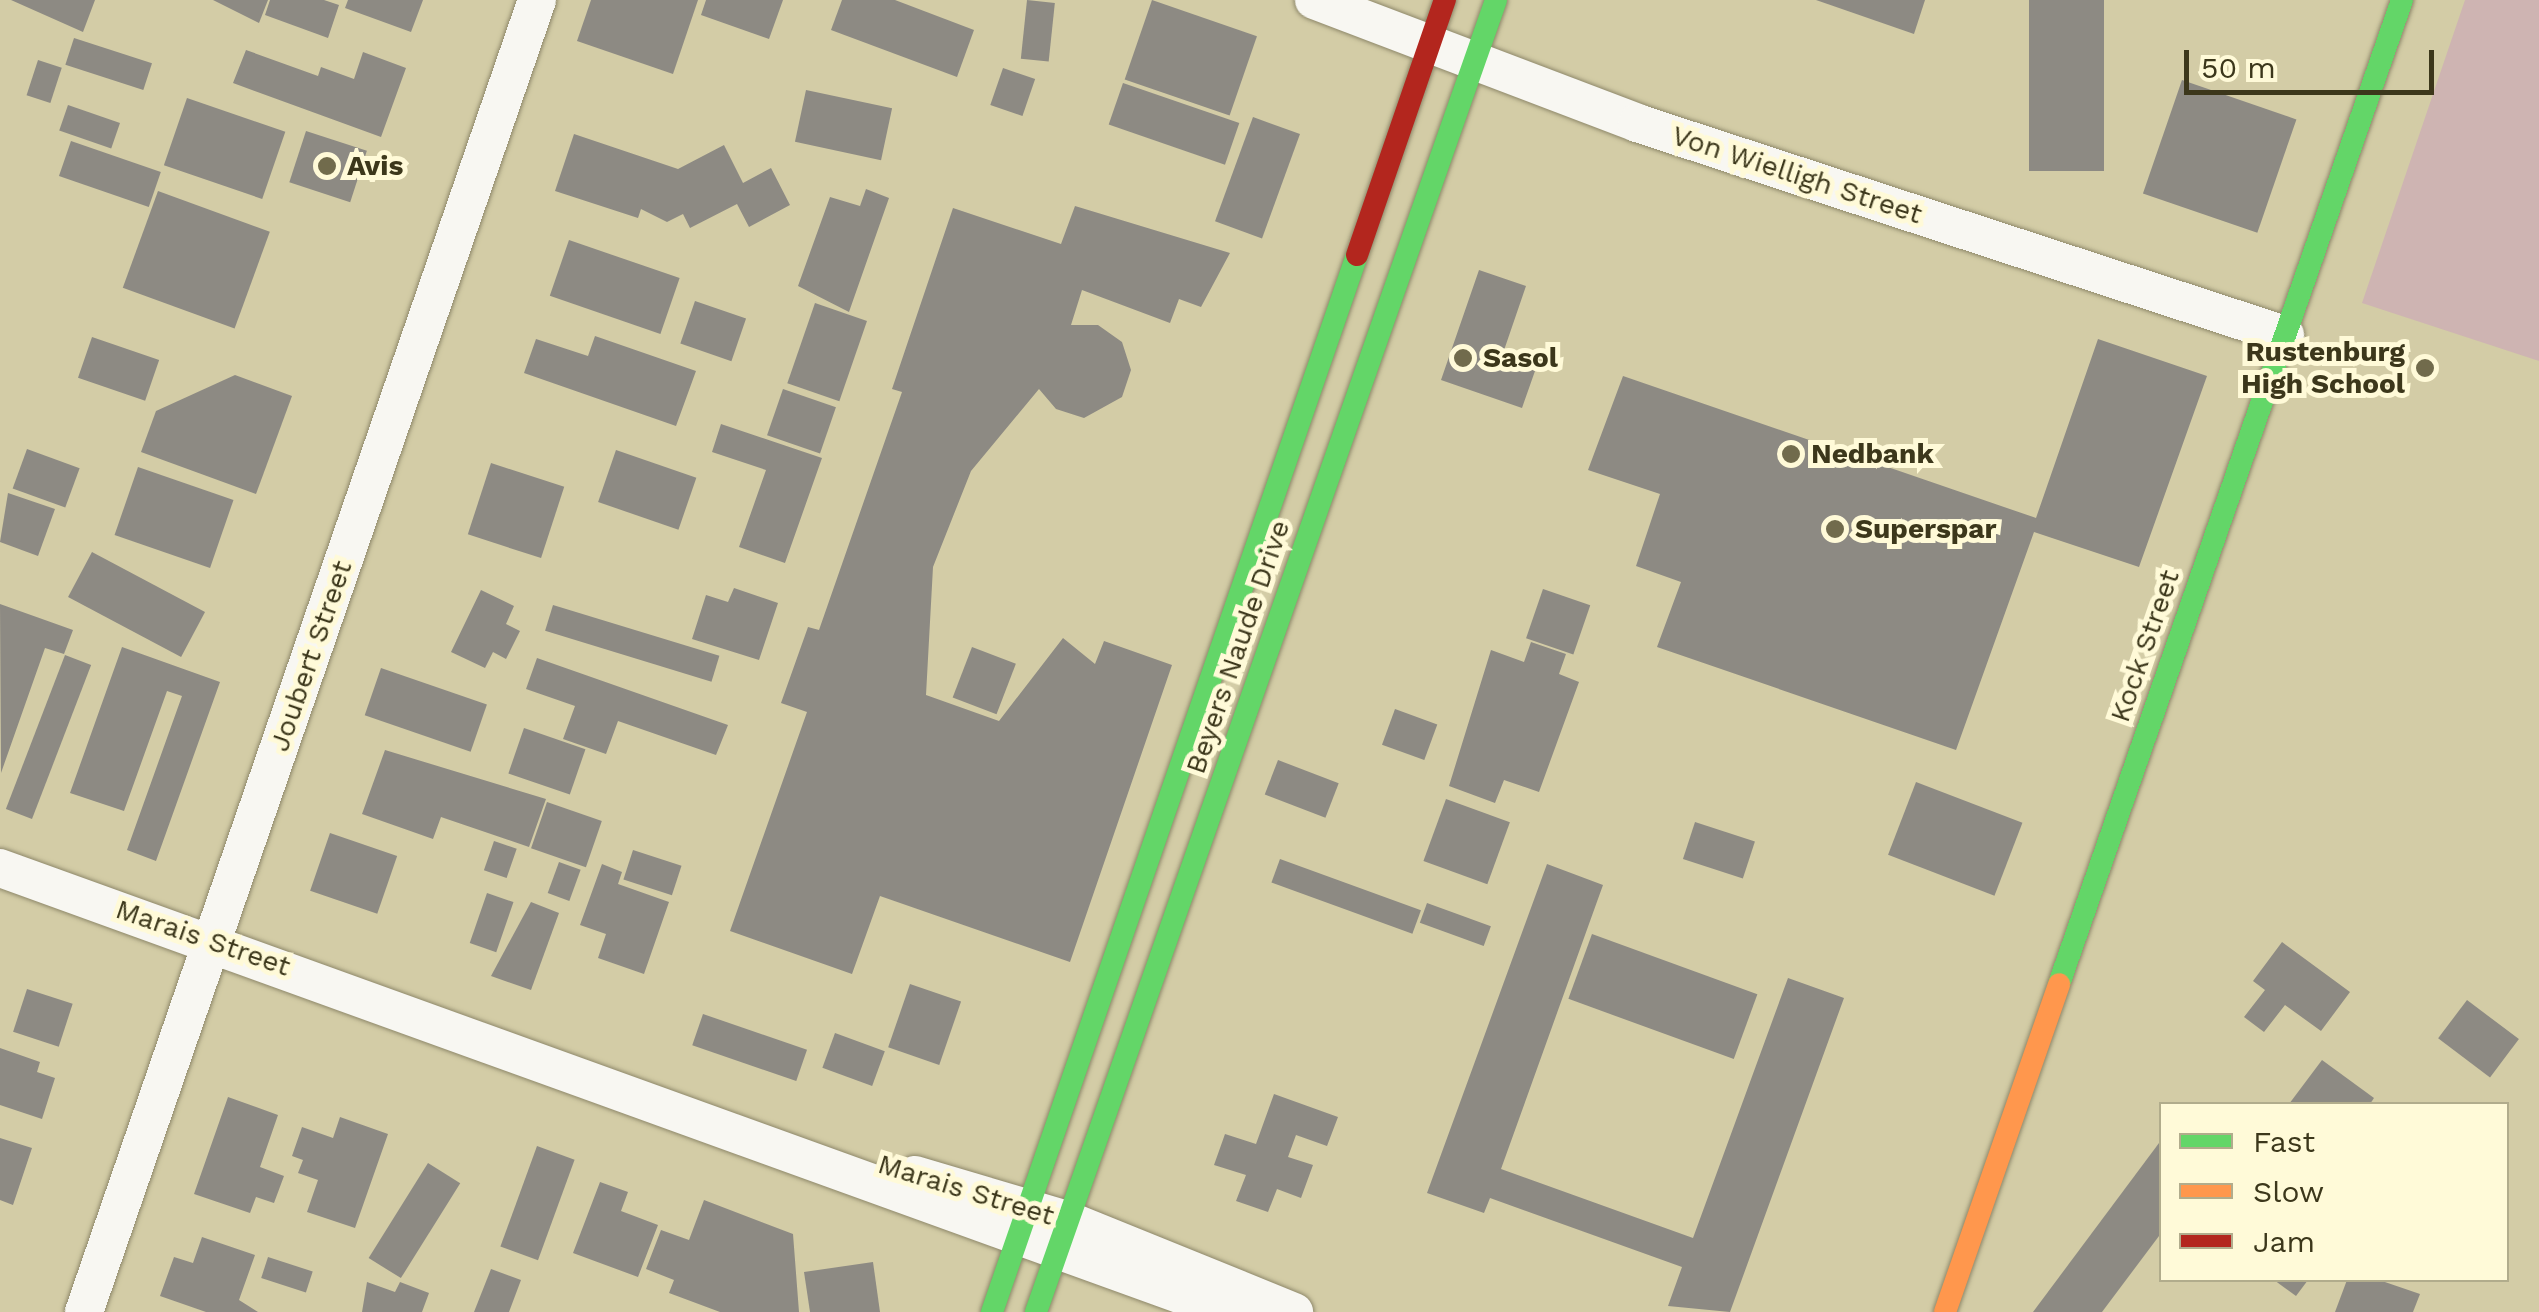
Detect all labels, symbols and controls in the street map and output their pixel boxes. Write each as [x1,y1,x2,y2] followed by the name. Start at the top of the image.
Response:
[2189,30,2439,92] scale bar
[2201,50,2276,85] text: 50 m
[1667,119,1927,231] street label: Von Wielligh Street
[347,149,403,183] place label: Avis
[316,155,338,177] marker: Avis
[2241,335,2405,401] place label: Rustenburg High School
[1483,341,1558,375] place label: Sasol
[1452,347,1474,369] marker: Sasol
[2414,357,2436,379] marker: Rustenburg High School
[1811,437,1934,471] place label: Nedbank
[1780,443,1802,465] marker: Nedbank
[1855,512,1997,546] place label: Superspar
[1179,516,1297,778] street label: Beyers Naude Drive
[1824,518,1846,540] marker: Superspar
[263,556,359,756] street label: Joubert Street
[2103,565,2187,727] street label: Kock Street
[111,892,295,984] street label: Marais Street
[2159,1102,2509,1282] legend
[2253,1124,2315,1159] text: Fast
[874,1147,1058,1233] street label: Marais Street
[2253,1174,2324,1209] text: Slow
[2253,1224,2315,1259] text: Jam

